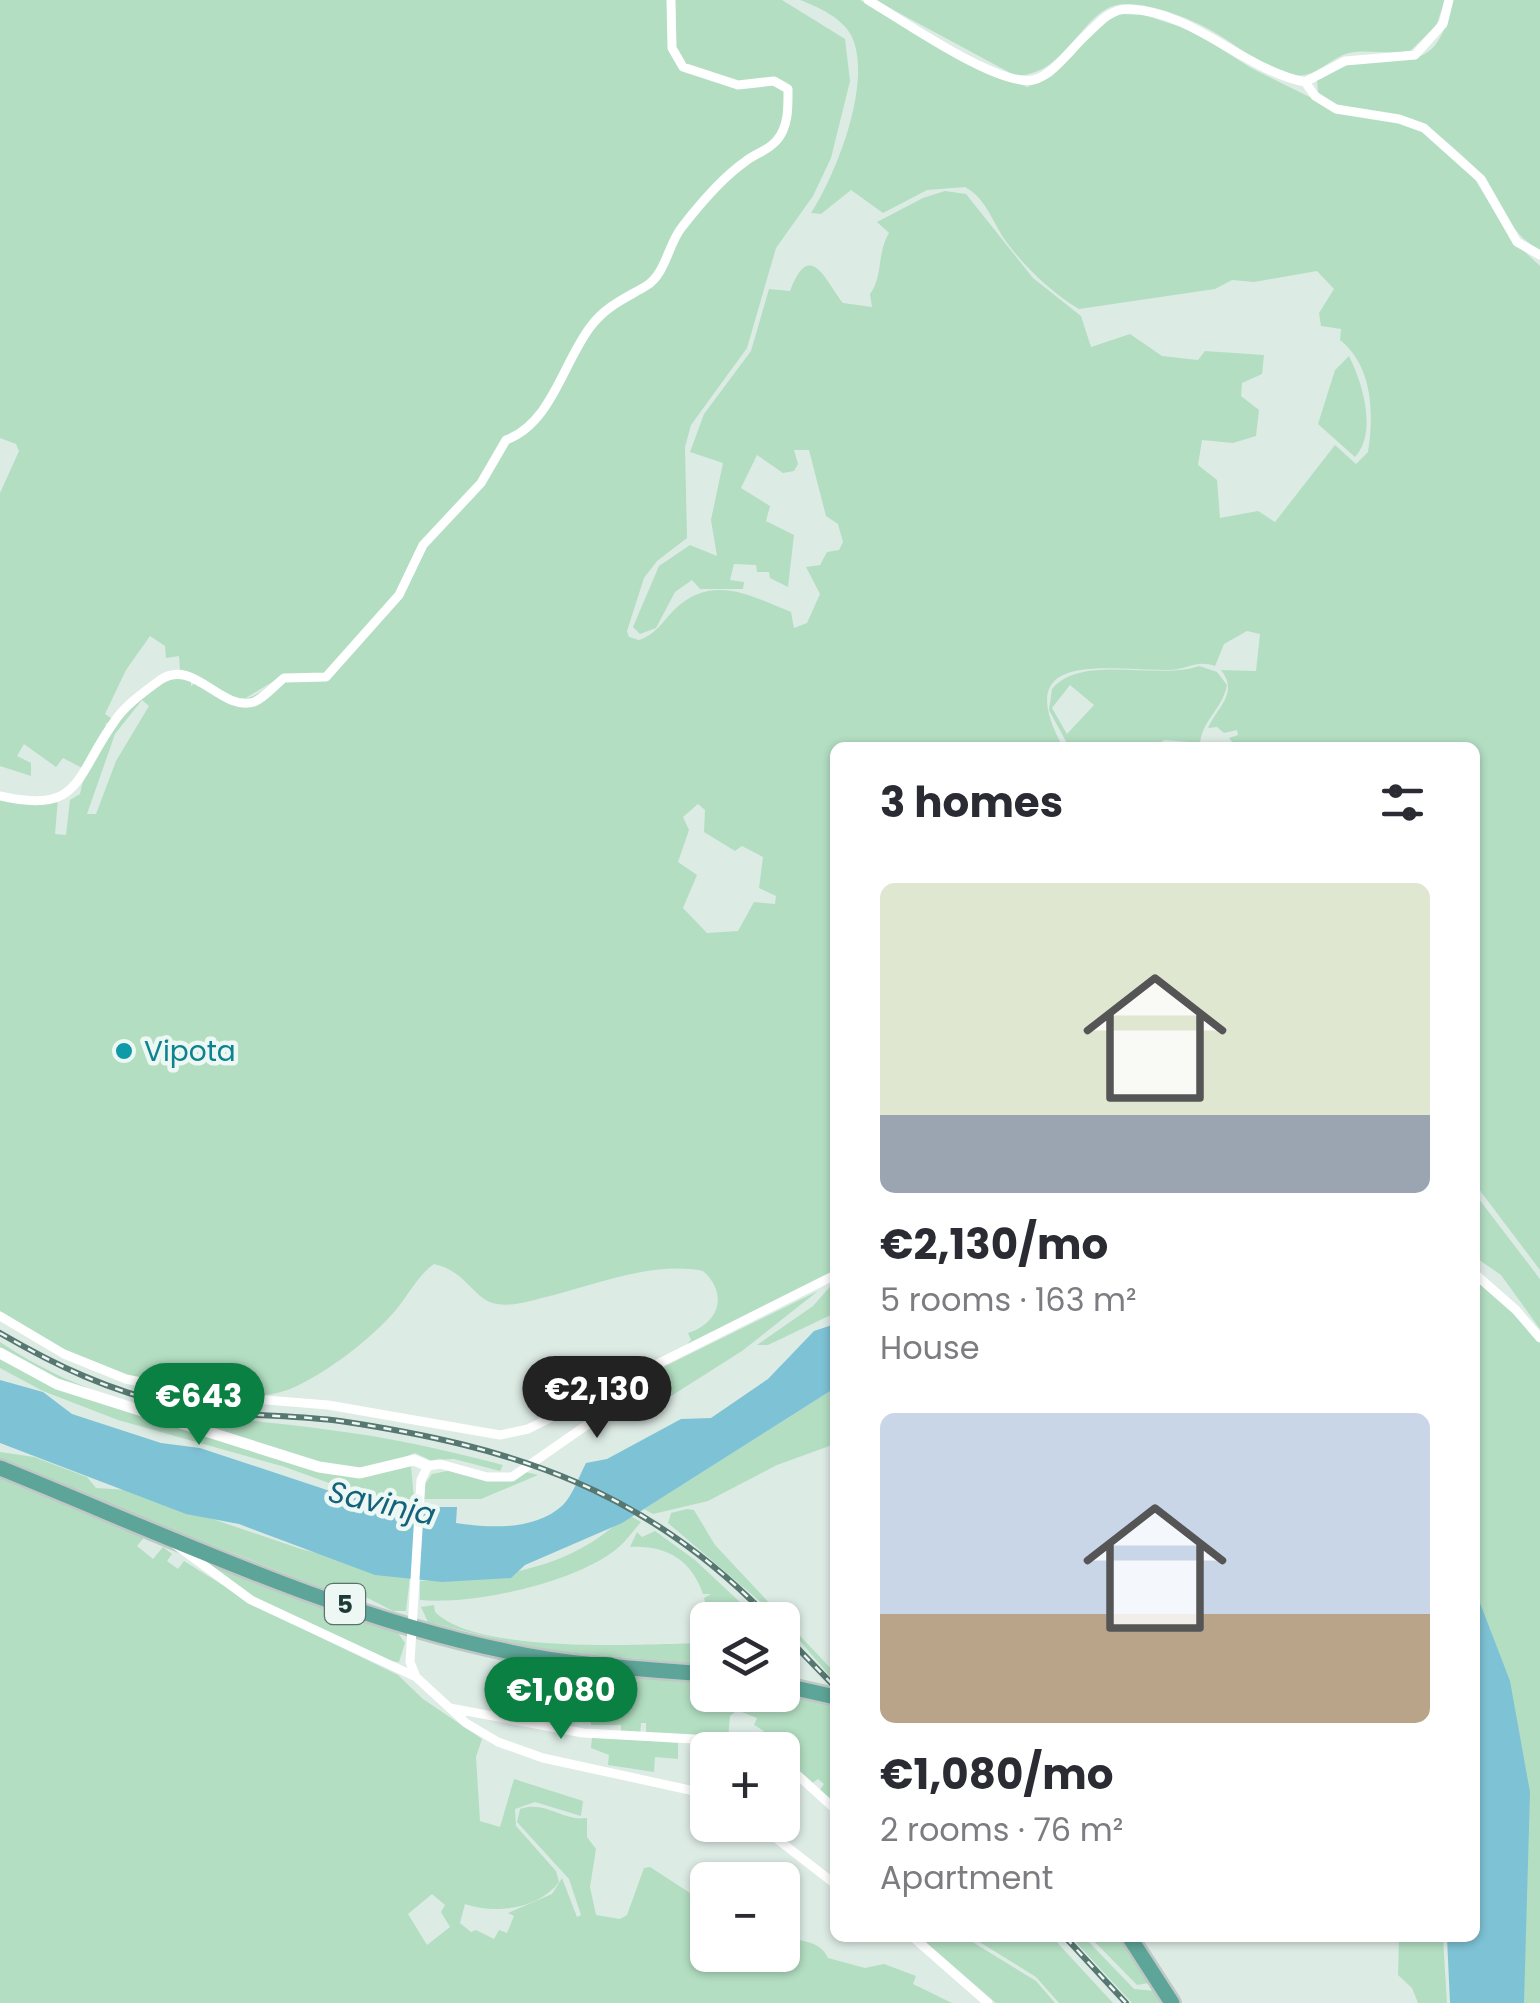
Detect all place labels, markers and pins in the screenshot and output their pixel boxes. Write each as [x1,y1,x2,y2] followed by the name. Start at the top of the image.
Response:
[144,1032,236,1071] place label: Vipota
[113,1040,135,1062] marker: Vipota
[516,1356,678,1441] pin: €2,130
[140,1363,258,1448] pin: €643
[480,1657,642,1742] pin: €1,080

